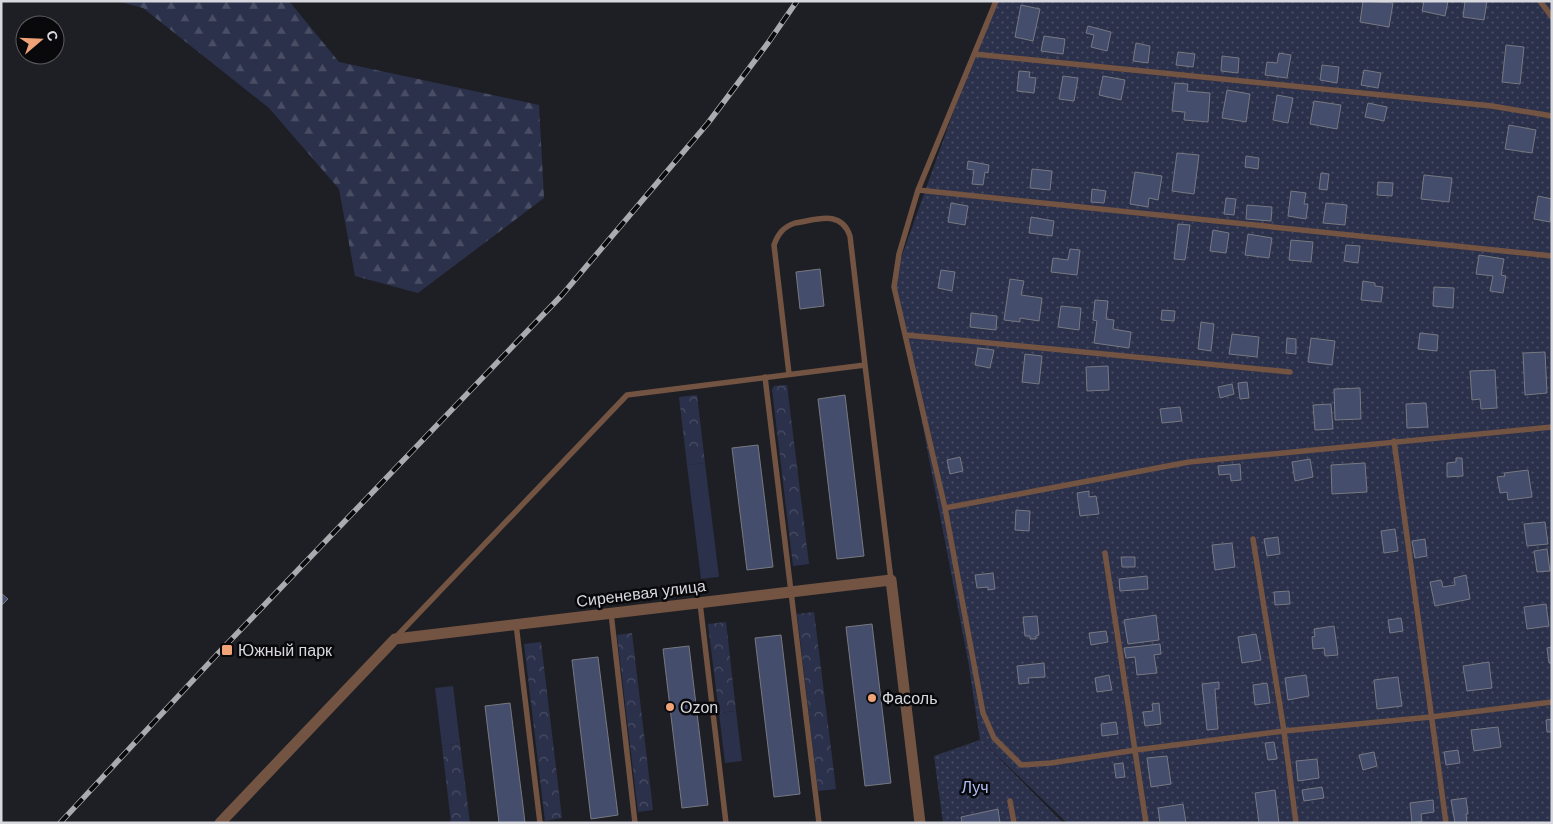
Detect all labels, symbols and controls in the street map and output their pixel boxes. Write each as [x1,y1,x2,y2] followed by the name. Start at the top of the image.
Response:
[15,15,65,65] north arrow
[43,28,62,43] text: С
[575,577,707,610] street label: Сиреневая улица
[238,642,333,659] place label: Южный парк
[220,643,234,657] marker: Южный парк
[882,690,937,707] place label: Фасоль
[866,692,878,704] marker: Фасоль
[680,699,718,716] place label: Ozon
[664,701,676,713] marker: Ozon
[961,779,989,796] park label: Луч

